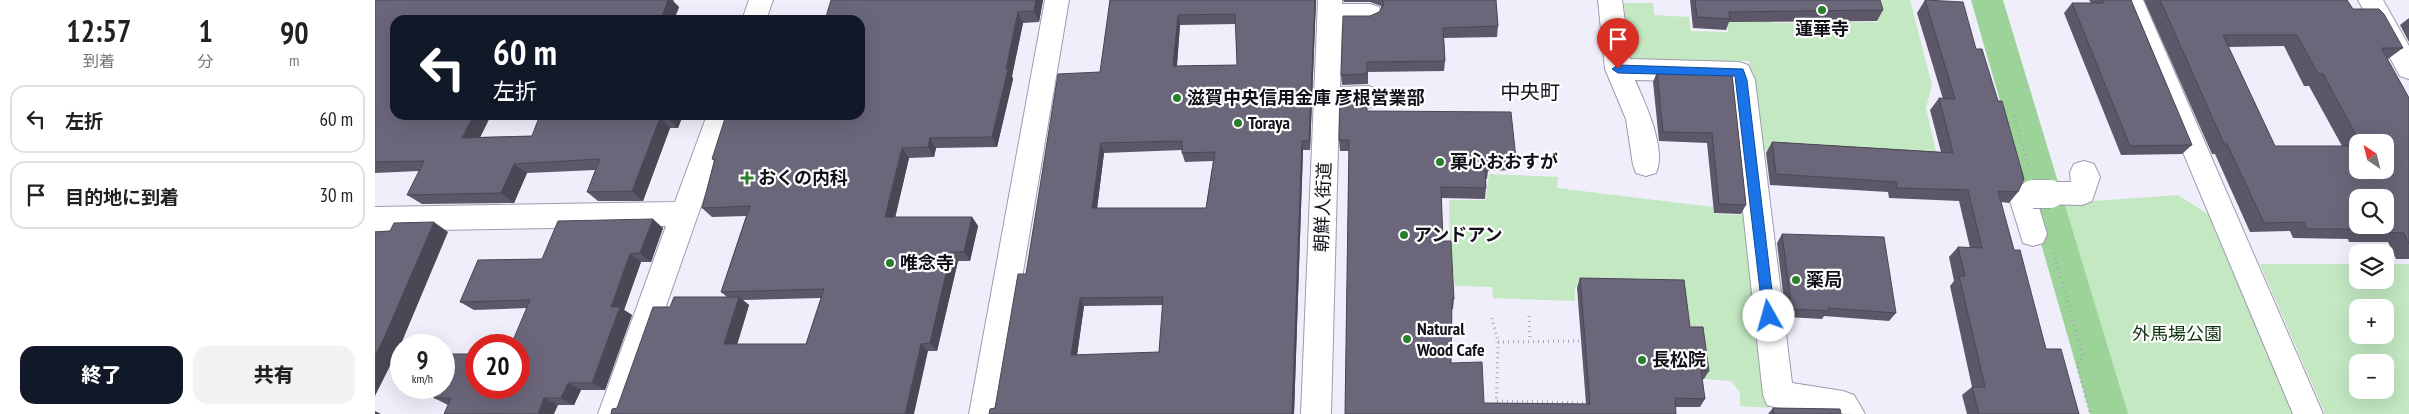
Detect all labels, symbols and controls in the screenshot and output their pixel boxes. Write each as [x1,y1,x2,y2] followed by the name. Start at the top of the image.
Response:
[1816,4,1828,16] marker: 蓮華寺
[66,11,131,50] text: 12:57
[198,11,213,50] text: 1
[280,13,309,52] text: 90
[1795,17,1849,40] place label: 蓮華寺
[1597,18,1639,69] pin
[1604,25,1632,53] icon: arrive
[493,29,557,75] text: 60 m
[410,35,475,100] icon: left
[289,50,299,70] text: m
[83,51,115,71] text: 到着
[198,51,214,71] text: 分
[493,77,537,105] text: 左折
[1500,79,1560,105] district label: 中央町
[1187,86,1425,109] place label: 滋賀中央信用金庫 彦根営業部
[1171,92,1183,104] marker: 滋賀中央信用金庫 彦根営業部
[22,105,50,133] icon: left
[320,107,353,131] text: 60 m
[65,109,103,133] text: 左折
[1248,111,1290,134] place label: Toraya
[1232,117,1244,129] marker: Toraya
[2349,134,2394,179] north arrow
[2349,134,2394,399] map controls
[1450,150,1558,173] place label: 菓心おおすが
[1434,156,1446,168] marker: 菓心おおすが
[1309,162,1336,252] street label: 朝鮮人街道
[758,166,848,189] place label: おくの内科
[740,171,754,185] marker: おくの内科
[22,181,50,209] icon: arrive
[320,183,353,207] text: 30 m
[65,185,179,209] text: 目的地に到着
[2349,189,2394,234] button: search
[1414,223,1503,246] place label: アンドアン
[1398,229,1410,241] marker: アンドアン
[2349,244,2394,289] button: layers
[900,251,954,274] place label: 唯念寺
[884,257,896,269] marker: 唯念寺
[1806,268,1842,291] place label: 薬局
[1790,274,1802,286] marker: 薬局
[1742,289,1794,341] position arrow
[2349,299,2394,344] button: +
[1416,317,1485,361] place label: Natural Wood Cafe
[2132,322,2222,345] park label: 外馬場公園
[1401,333,1413,345] marker: Natural Wood Cafe
[465,334,530,399] speed limit sign: 20
[417,344,428,376] text: 9
[20,346,183,404] button: 終了
[193,346,355,404] button: 共有
[1652,348,1706,371] place label: 長松院
[1636,354,1648,366] marker: 長松院
[2349,354,2394,399] button: −
[412,371,433,386] text: km/h

